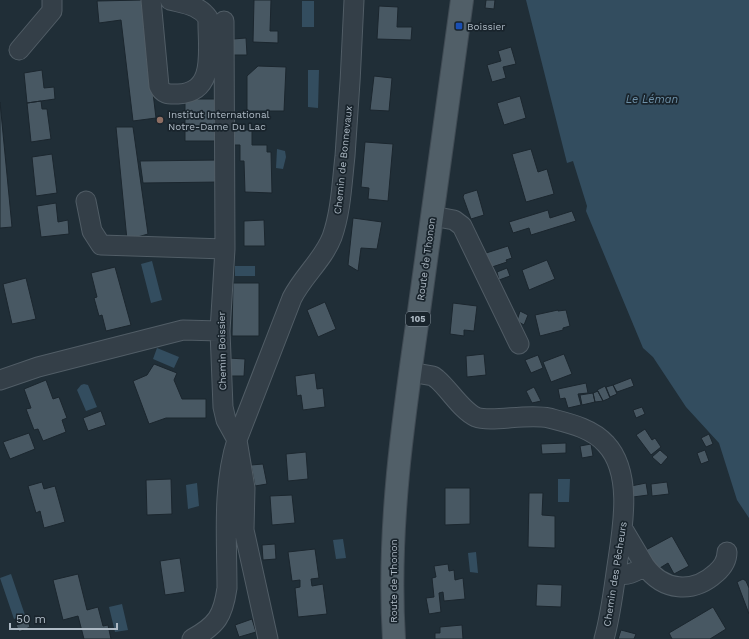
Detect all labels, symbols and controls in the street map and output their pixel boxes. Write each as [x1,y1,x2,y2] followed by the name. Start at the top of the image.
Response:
[454,21,464,31] marker: Boissier
[467,21,505,32] place label: Boissier
[626,93,678,106] water label: Le Léman
[332,105,354,215] street label: Chemin de Bonnevaux
[168,109,270,132] place label: Institut International Notre-Dame Du Lac
[155,115,165,125] marker: Institut International Notre-Dame Du Lac
[415,217,437,301] street label: Route de Thonon
[216,311,228,391] street label: Chemin Boissier
[406,312,430,326] road number: 105
[601,521,629,627] street label: Chemin des Pêcheurs
[388,539,399,623] street label: Route de Thonon
[10,605,117,631] scale bar
[16,612,46,626] text: 50 m

